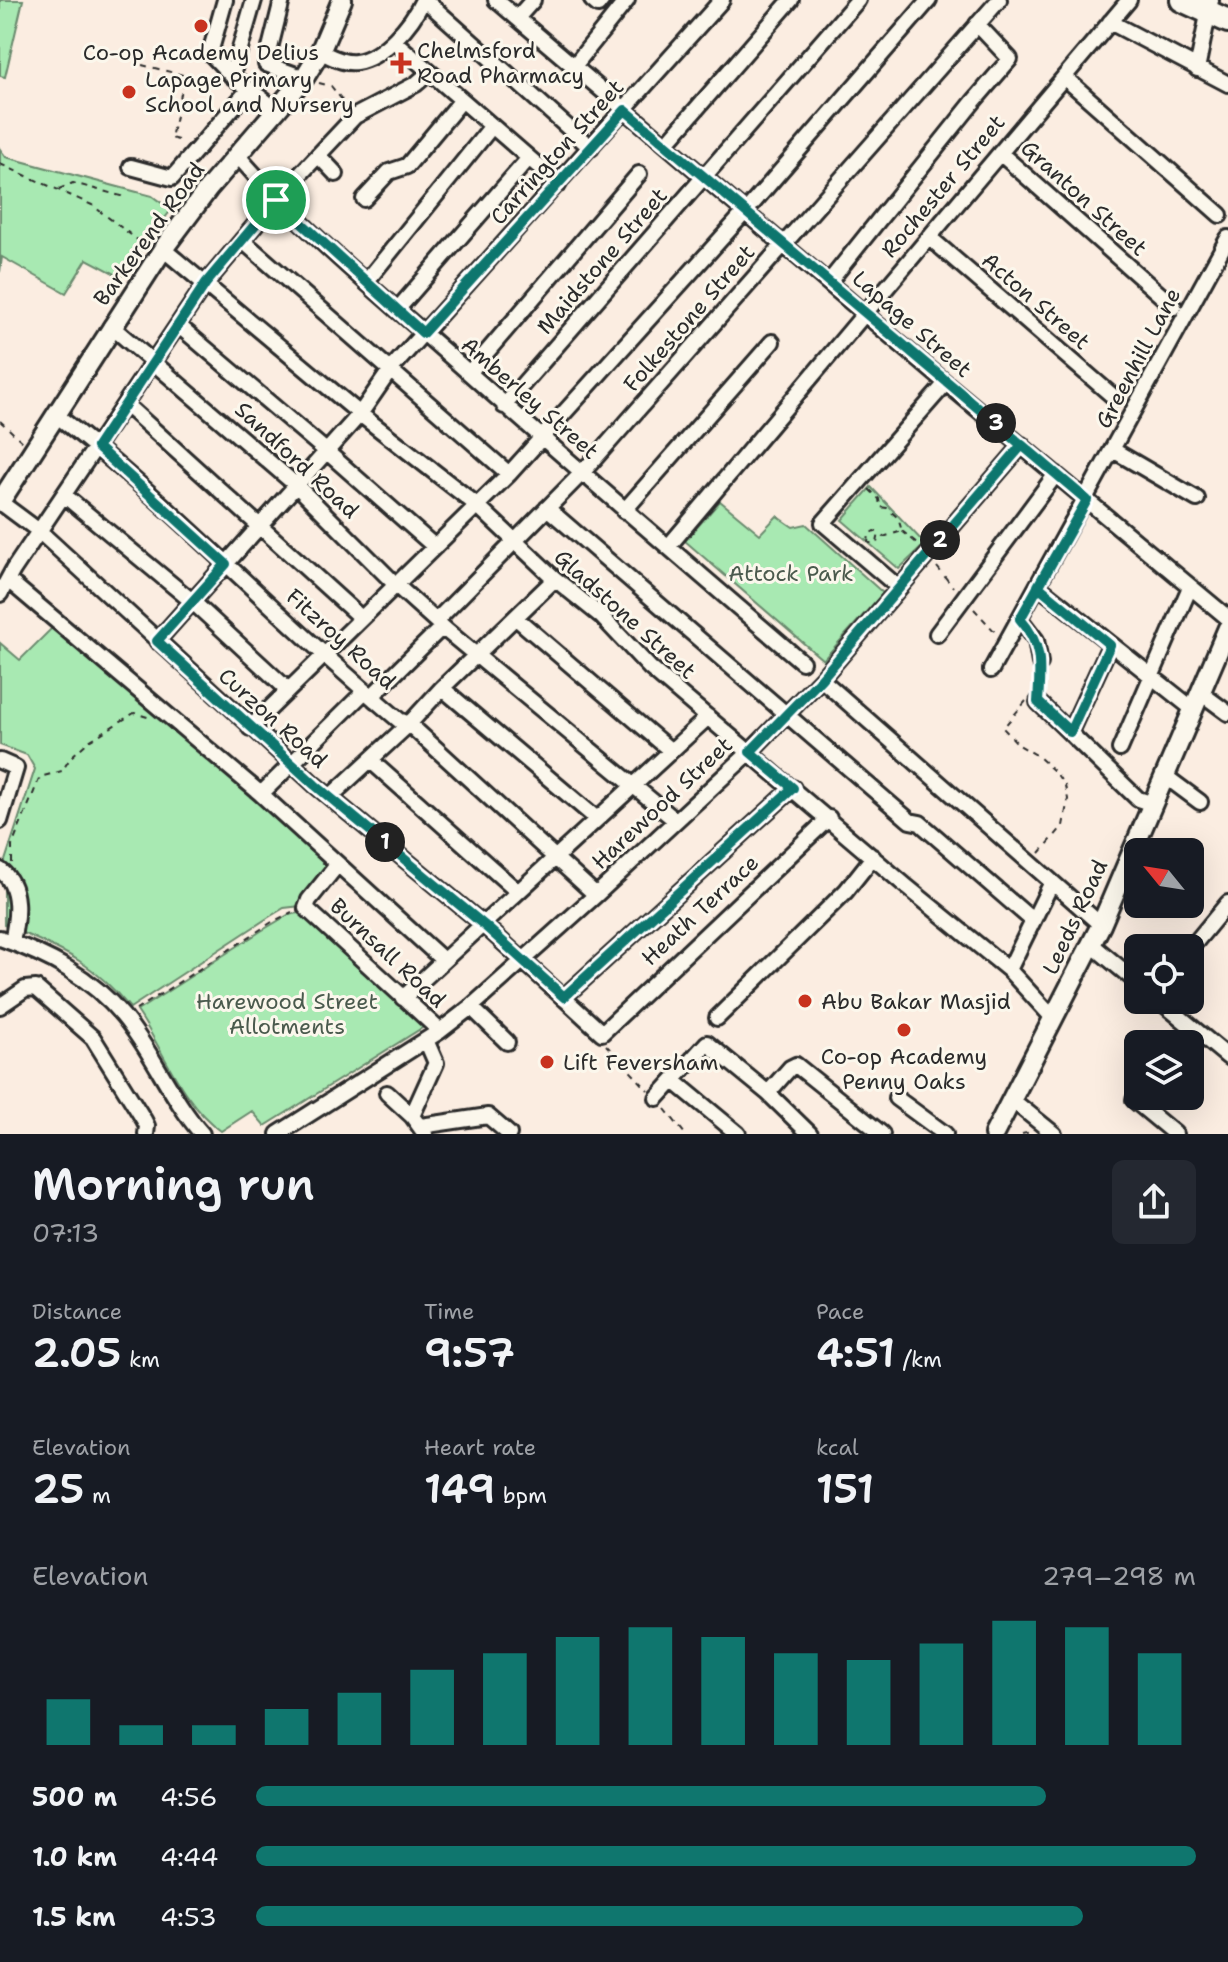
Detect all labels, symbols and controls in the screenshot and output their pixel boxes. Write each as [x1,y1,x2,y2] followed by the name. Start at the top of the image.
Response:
[192,17,210,35] marker: Co-op Academy Delius
[417,36,584,90] place label: Chelmsford Road Pharmacy
[83,38,319,67] place label: Co-op Academy Delius
[392,54,410,72] marker: Chelmsford Road Pharmacy
[145,65,354,119] place label: Lapage Primary School and Nursery
[484,73,630,231] street label: Carrington Street
[120,83,138,101] marker: Lapage Primary School and Nursery
[875,108,1011,264] street label: Rochester Street
[1015,134,1153,262] street label: Granton Street
[87,156,211,312] street label: Barkerend Road
[242,166,310,234] pin
[254,178,298,222] icon: arrive
[530,182,674,340] street label: Maidstone Street
[617,238,761,398] street label: Folkestone Street
[976,246,1096,356] street label: Acton Street
[846,264,978,384] street label: Lapage Street
[1089,283,1187,433] street label: Greenhill Lane
[455,330,605,466] street label: Amberley Street
[229,395,365,525] street label: Sandford Road
[976,403,1016,443] pin: 3
[988,408,1004,437] text: 3
[920,520,960,560] pin: 2
[932,525,948,554] text: 2
[548,543,702,685] street label: Gladstone Street
[728,559,854,588] park label: Attock Park
[280,582,402,696] street label: Fitzroy Road
[212,661,334,775] street label: Curzon Road
[585,730,739,876] street label: Harewood Street
[365,822,405,862] pin: 1
[380,827,390,856] text: 1
[1124,838,1204,918] north arrow
[1124,838,1204,1110] map controls
[635,848,765,972] street label: Heath Terrace
[1036,855,1114,979] street label: Leeds Road
[324,892,452,1014] street label: Burnsall Road
[1124,934,1204,1014] button: locate
[196,987,378,1041] park label: Harewood Street Allotments
[821,987,1011,1016] place label: Abu Bakar Masjid
[796,992,814,1010] marker: Abu Bakar Masjid
[895,1021,913,1039] marker: Co-op Academy Penny Oaks
[1124,1030,1204,1110] button: layers
[821,1042,987,1096] place label: Co-op Academy Penny Oaks
[563,1048,718,1077] place label: Lift Feversham
[538,1053,556,1071] marker: Lift Feversham
[32,1155,315,1214] text: Morning run
[1112,1160,1196,1244] button: share
[32,1215,99,1250] text: 07:13
[32,1297,122,1326] text: Distance
[424,1297,474,1326] text: Time
[816,1297,864,1326] text: Pace
[32,1326,121,1380] text: 2.05
[424,1326,515,1380] text: 9:57
[816,1326,895,1380] text: 4:51
[121,1345,160,1374] text: km
[895,1345,942,1374] text: /km
[32,1433,130,1462] text: Elevation
[424,1433,536,1462] text: Heart rate
[816,1433,859,1462] text: kcal
[32,1462,84,1516] text: 25
[424,1462,495,1516] text: 149
[816,1462,874,1516] text: 151
[84,1481,111,1510] text: m
[495,1481,547,1510] text: bpm
[32,1558,148,1593] text: Elevation
[1042,1558,1196,1593] text: 279–298 m
[32,1779,117,1814] text: 500 m
[160,1779,217,1814] text: 4:56
[32,1839,117,1874] text: 1.0 km
[160,1839,218,1874] text: 4:44
[32,1899,116,1934] text: 1.5 km
[160,1899,217,1934] text: 4:53

